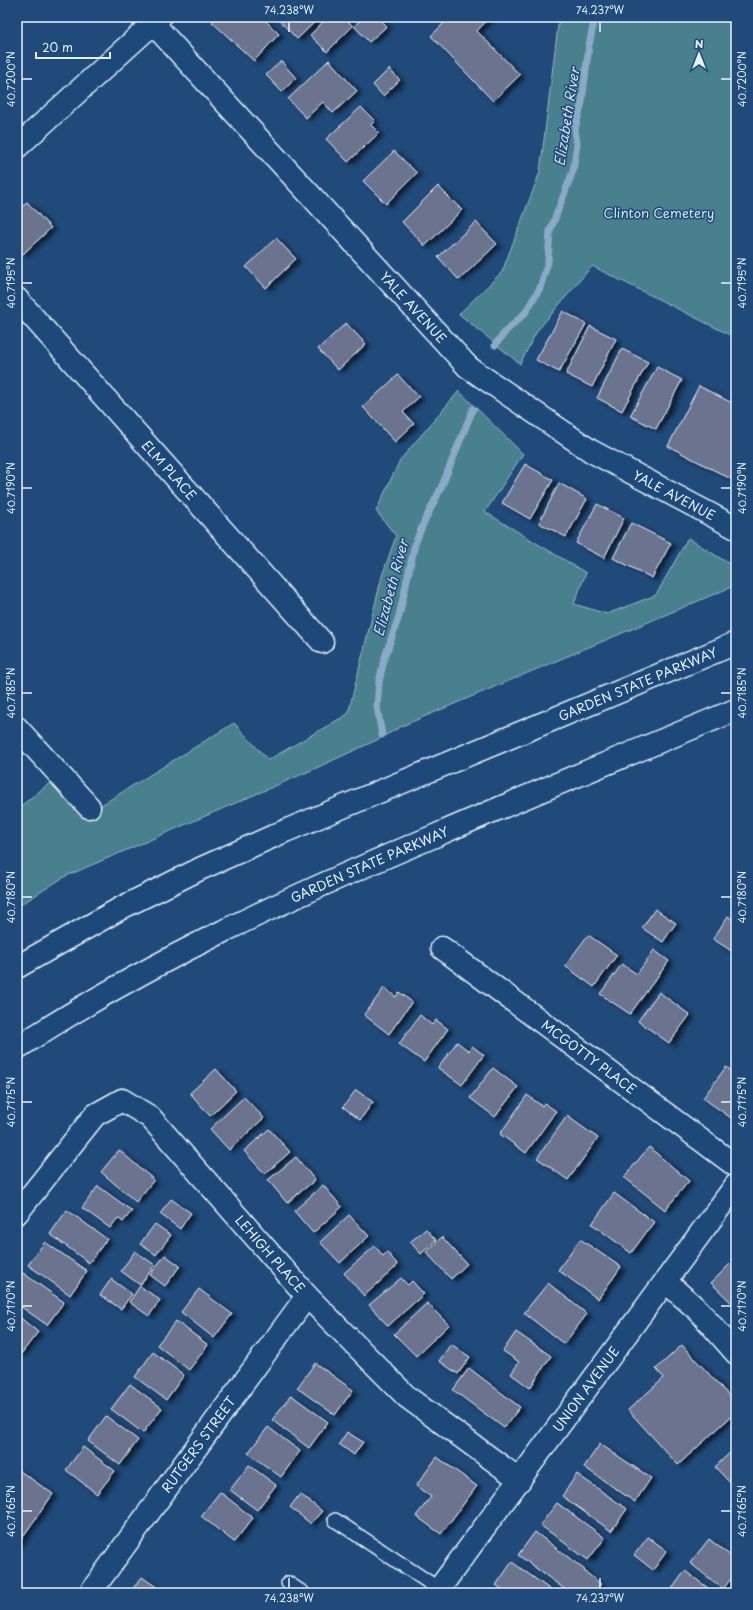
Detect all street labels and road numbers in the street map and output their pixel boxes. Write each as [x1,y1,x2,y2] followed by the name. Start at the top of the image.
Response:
[376,267,451,347] street label: YALE AVENUE
[138,436,201,504] street label: ELM PLACE
[630,465,719,524] street label: YALE AVENUE
[555,642,721,725] street label: GARDEN STATE PARKWAY
[287,821,452,907] street label: GARDEN STATE PARKWAY
[538,1015,641,1098] street label: MCGOTTY PLACE
[231,1211,310,1296] street label: LEHIGH PLACE
[548,1342,623,1436] street label: UNION AVENUE
[156,1392,240,1496] street label: RUTGERS STREET

